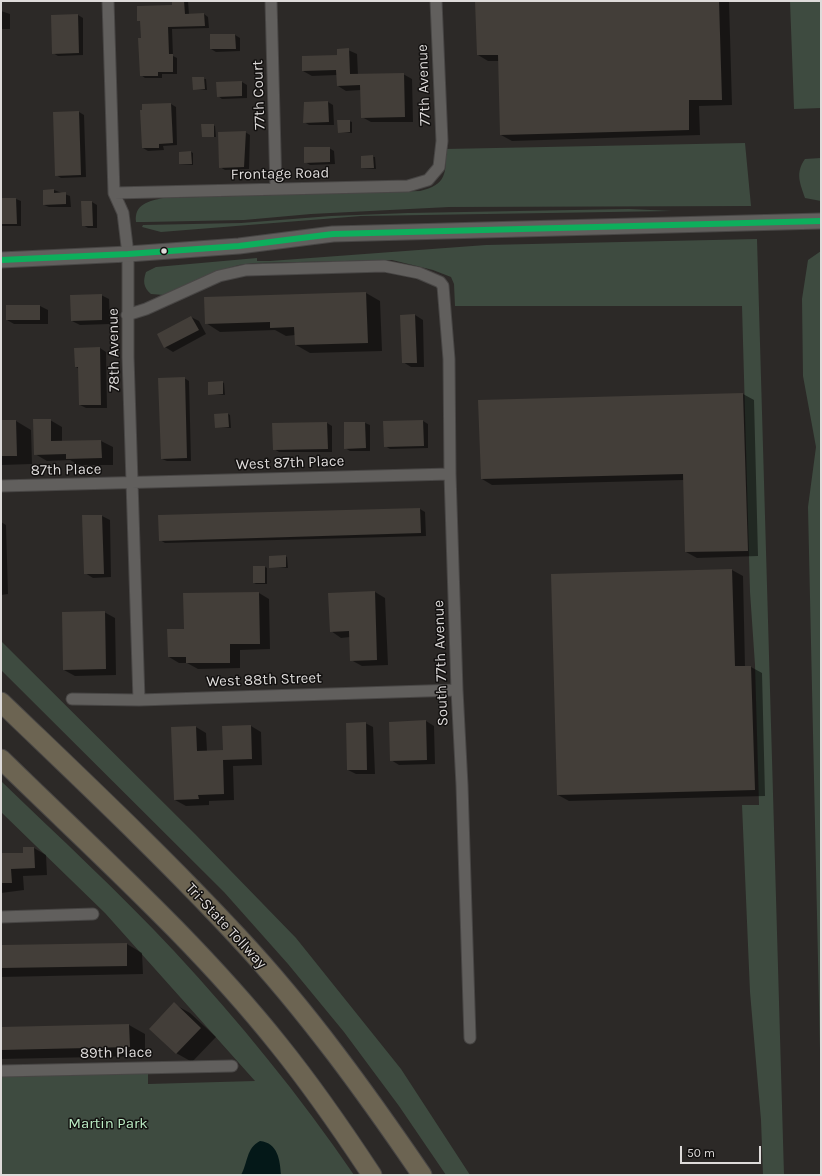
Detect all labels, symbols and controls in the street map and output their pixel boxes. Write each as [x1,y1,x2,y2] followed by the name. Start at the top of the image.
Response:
[414,44,434,126] street label: 77th Avenue
[249,60,269,130] street label: 77th Court
[231,164,329,184] street label: Frontage Road
[159,246,169,256] unlabelled marker
[104,308,124,392] street label: 78th Avenue
[236,452,344,474] street label: West 87th Place
[30,460,102,480] street label: 87th Place
[430,600,452,726] street label: South 77th Avenue
[206,669,322,691] street label: West 88th Street
[182,879,270,973] street label: Tri-State Tollway
[80,1043,152,1063] street label: 89th Place
[68,1115,148,1133] park label: Martin Park
[682,1138,763,1164] scale bar
[687,1146,715,1160] text: 50 m

